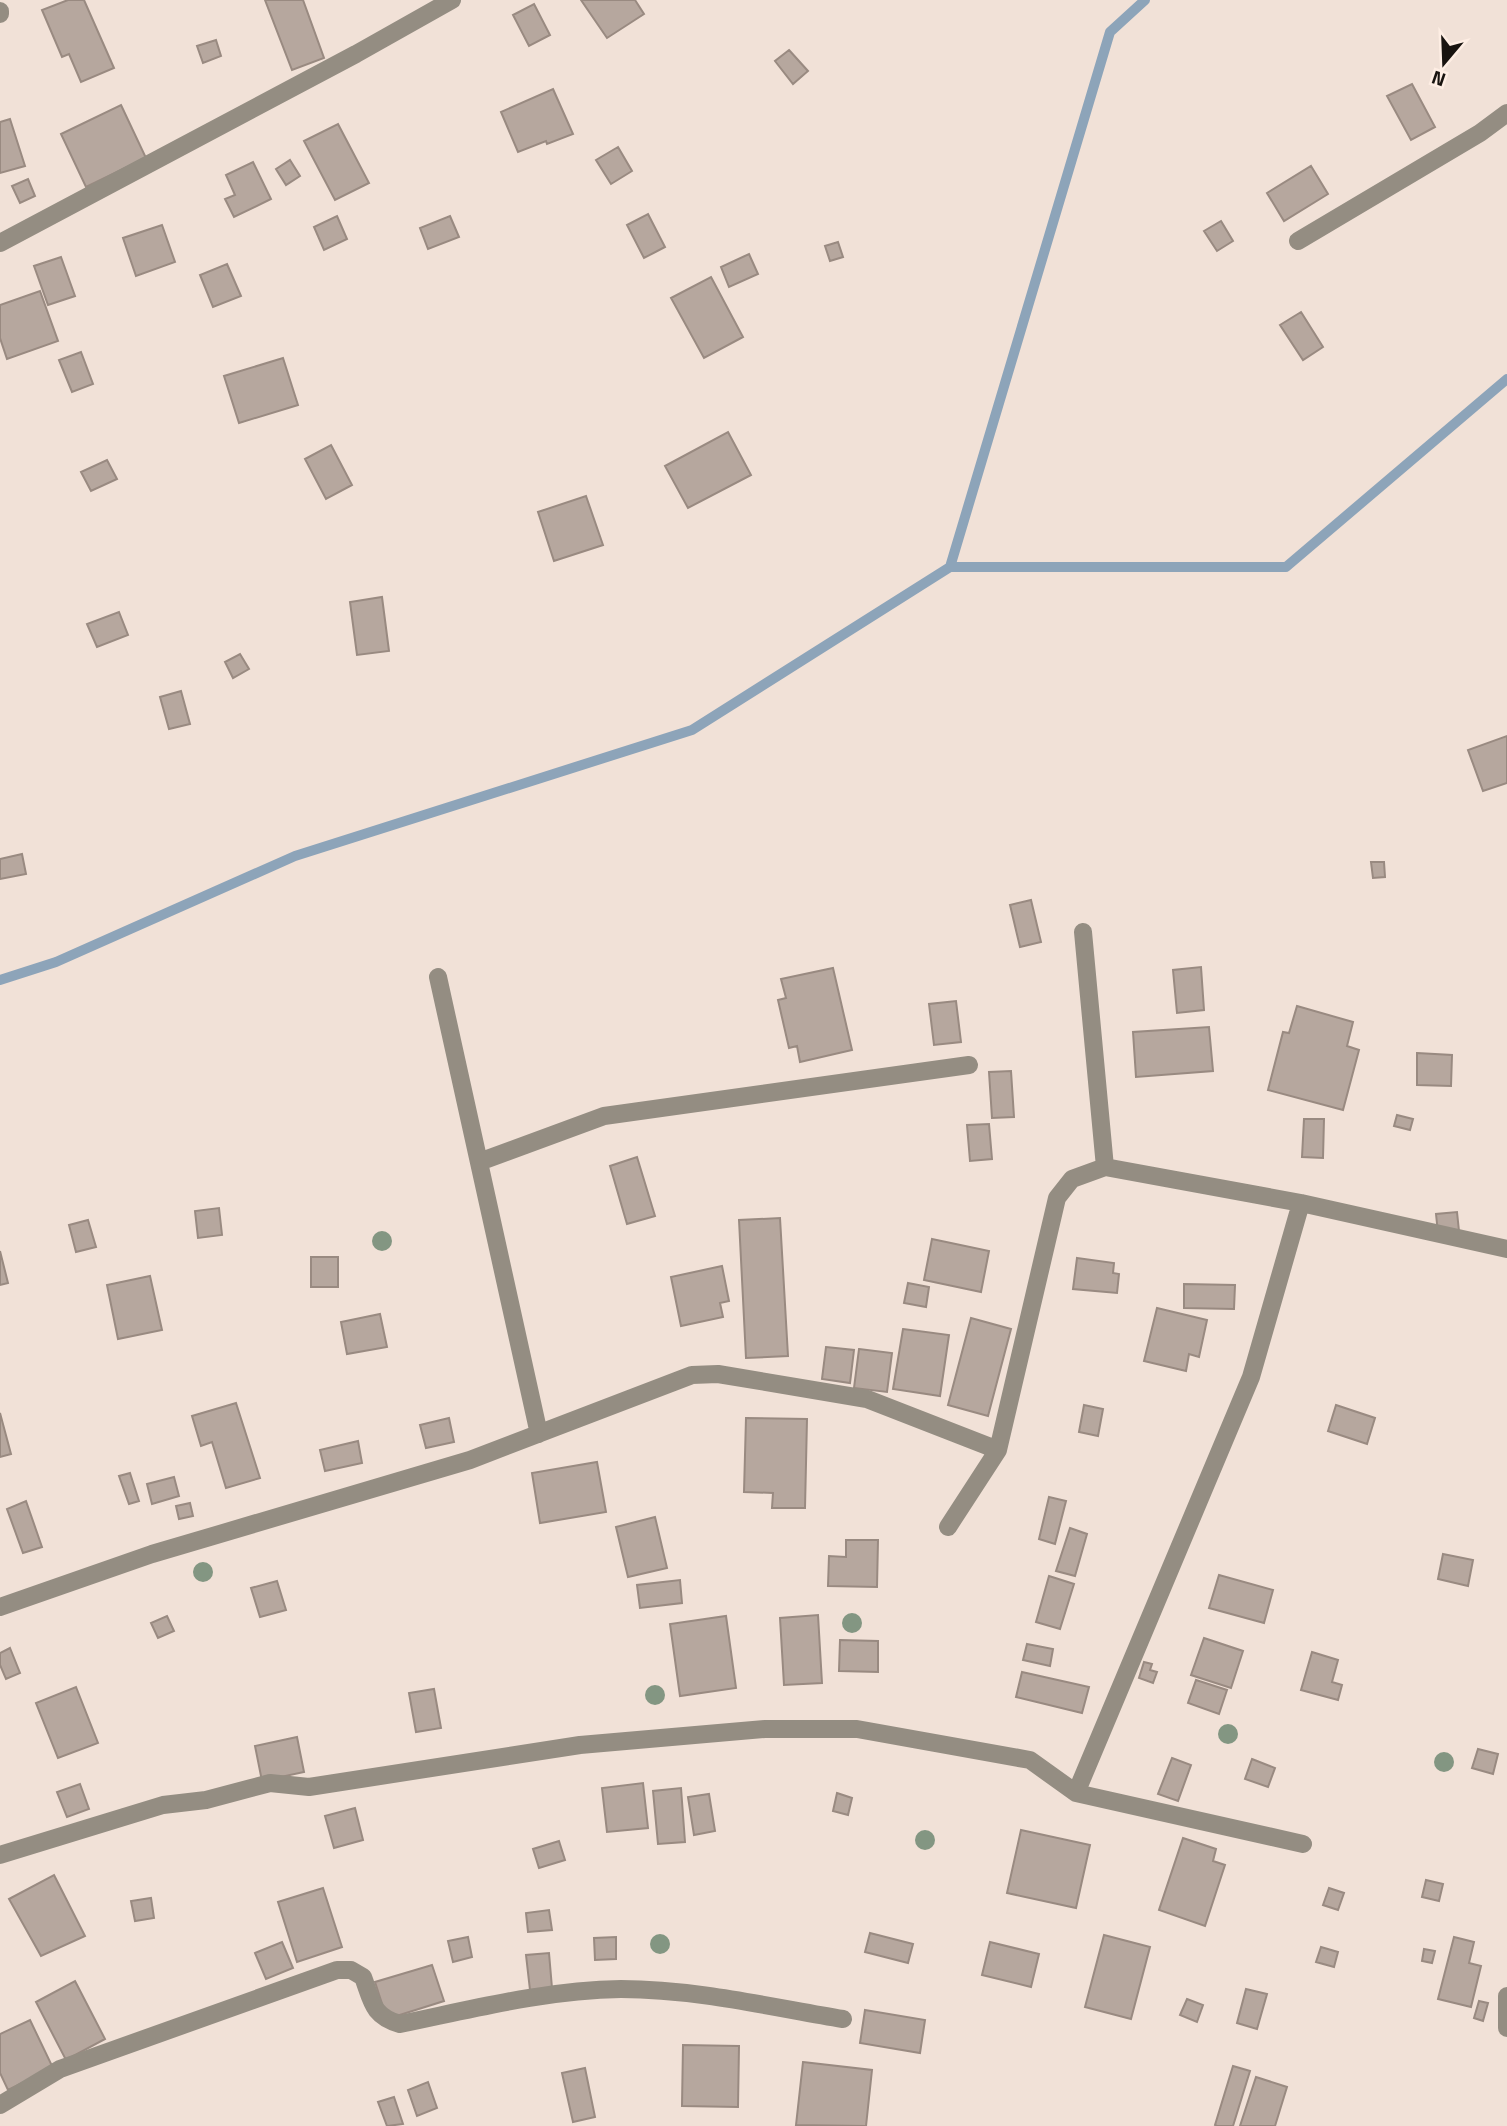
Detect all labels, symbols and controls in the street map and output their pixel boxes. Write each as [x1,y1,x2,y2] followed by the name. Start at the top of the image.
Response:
[1409,28,1479,98] north arrow
[1427,64,1449,95] text: N

